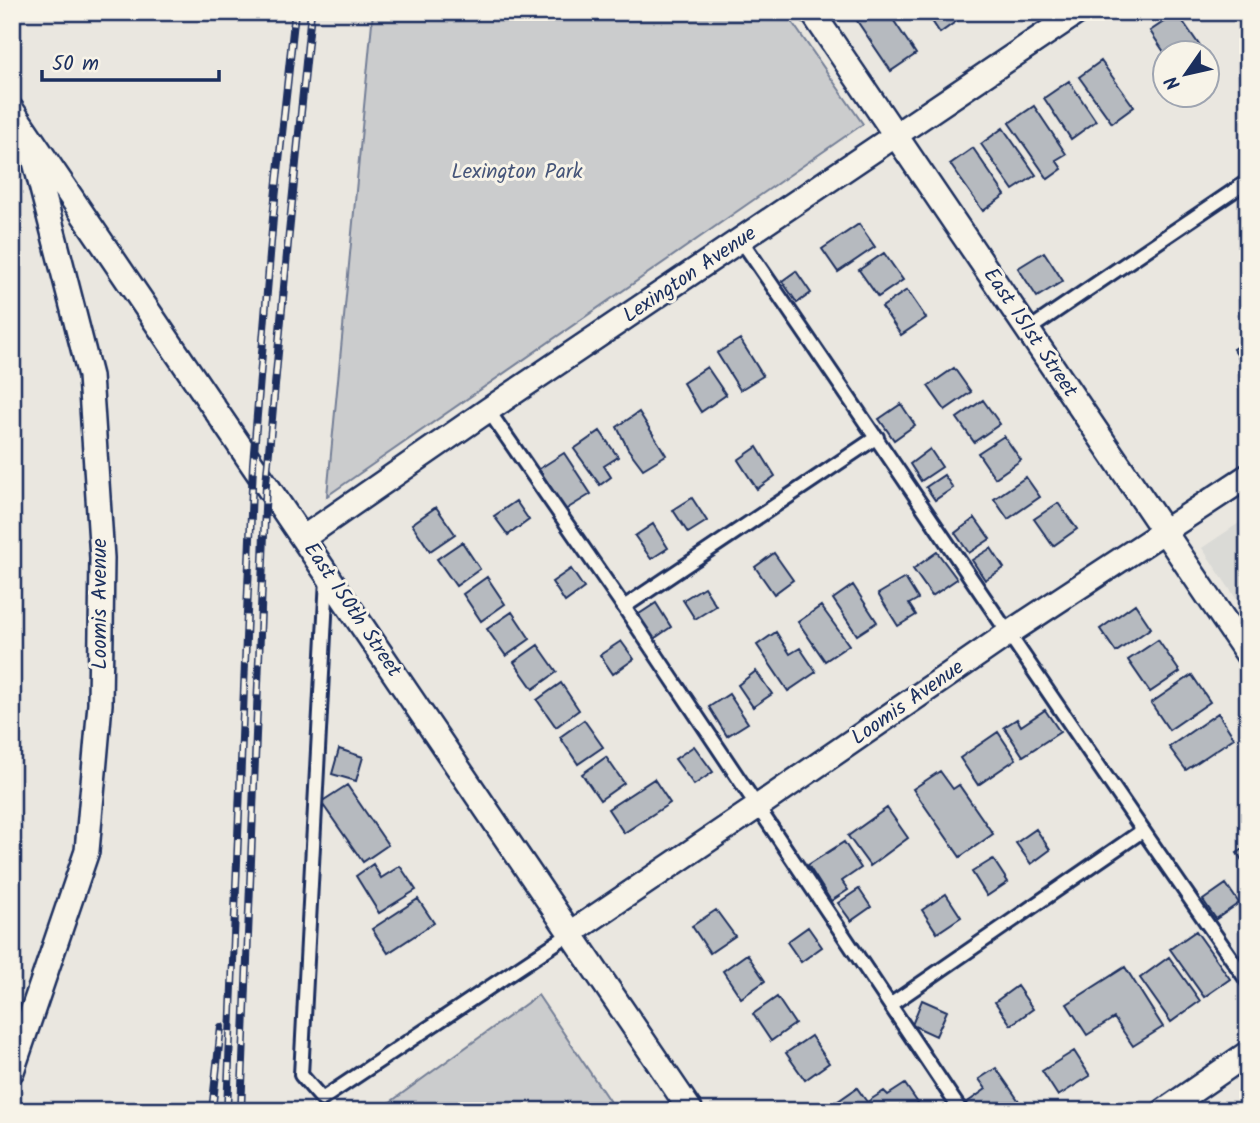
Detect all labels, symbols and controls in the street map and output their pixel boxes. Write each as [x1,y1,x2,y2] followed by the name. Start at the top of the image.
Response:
[42,38,219,82] scale bar
[1152,38,1222,108] north arrow
[52,48,99,81] text: 50 m
[1158,69,1189,96] text: N
[451,156,583,189] park label: Lexington Park
[616,218,764,332] street label: Lexington Avenue
[974,261,1086,405] street label: East 151st Street
[294,536,410,685] street label: East 150th Street
[84,538,117,670] street label: Loomis Avenue
[845,651,972,754] street label: Loomis Avenue

